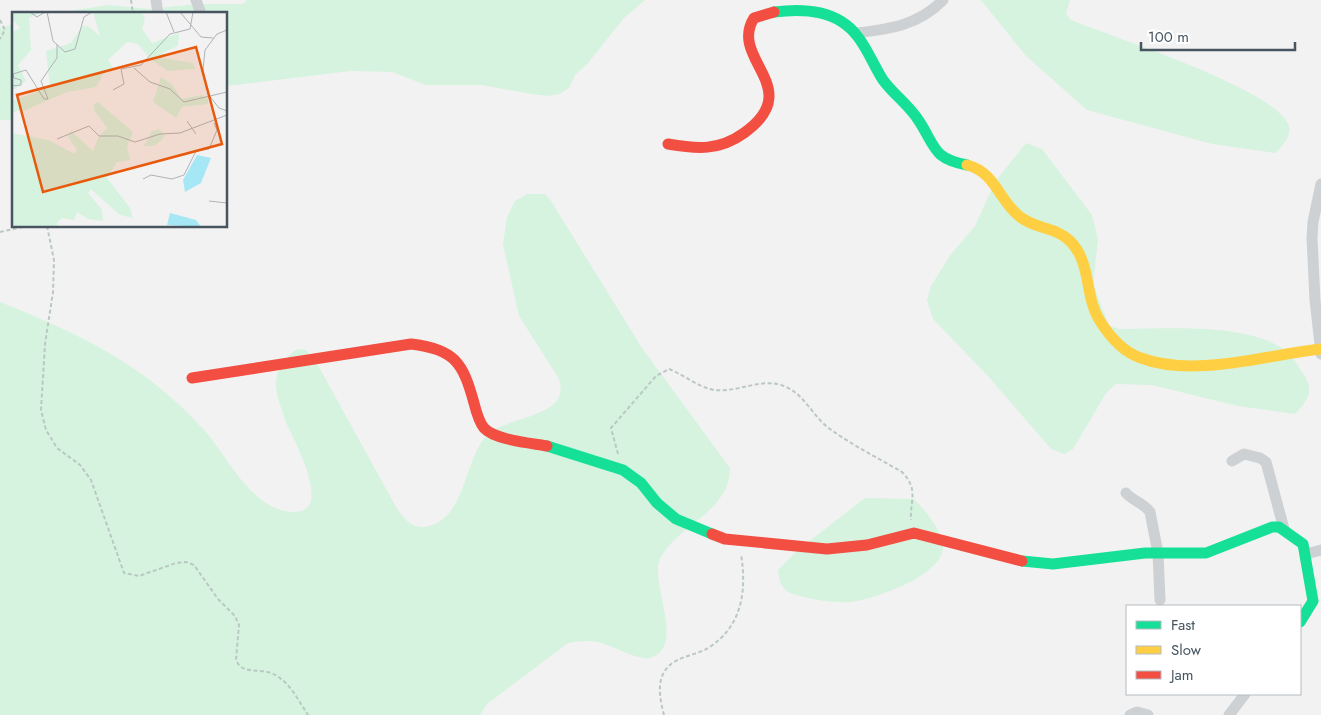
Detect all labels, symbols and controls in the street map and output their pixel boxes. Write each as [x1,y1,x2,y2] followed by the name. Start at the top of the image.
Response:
[12,12,228,228] inset map
[1141,20,1295,52] scale bar
[1148,26,1189,48] text: 100 m
[1126,605,1301,695] legend
[1171,614,1195,636] text: Fast
[1171,639,1202,661] text: Slow
[1169,664,1194,686] text: Jam

